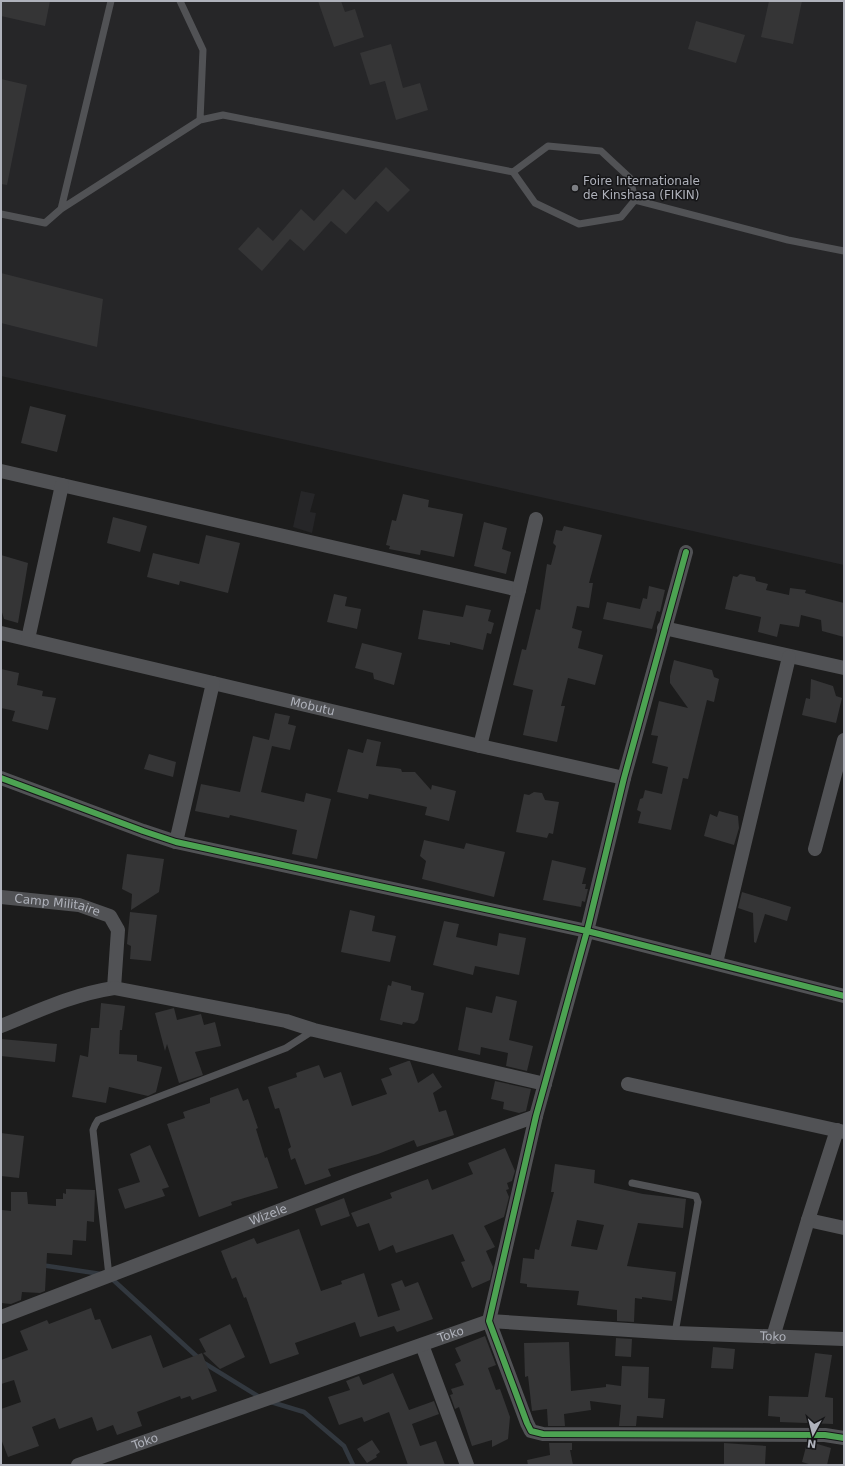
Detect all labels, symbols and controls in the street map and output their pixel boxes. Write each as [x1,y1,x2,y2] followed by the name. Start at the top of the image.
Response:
[583,174,700,202] place label: Foire Internationale de Kinshasa (FIKIN)
[570,183,580,193] marker: Foire Internationale de Kinshasa (FIKIN)
[289,694,336,718] street label: Mobutu
[14,891,102,919] street label: Camp Militaire
[247,1201,289,1228] street label: Wizele
[435,1323,466,1346] street label: Toko
[759,1329,787,1344] street label: Toko
[793,1414,833,1454] north arrow
[129,1431,160,1453] street label: Toko
[806,1436,817,1450] text: N

